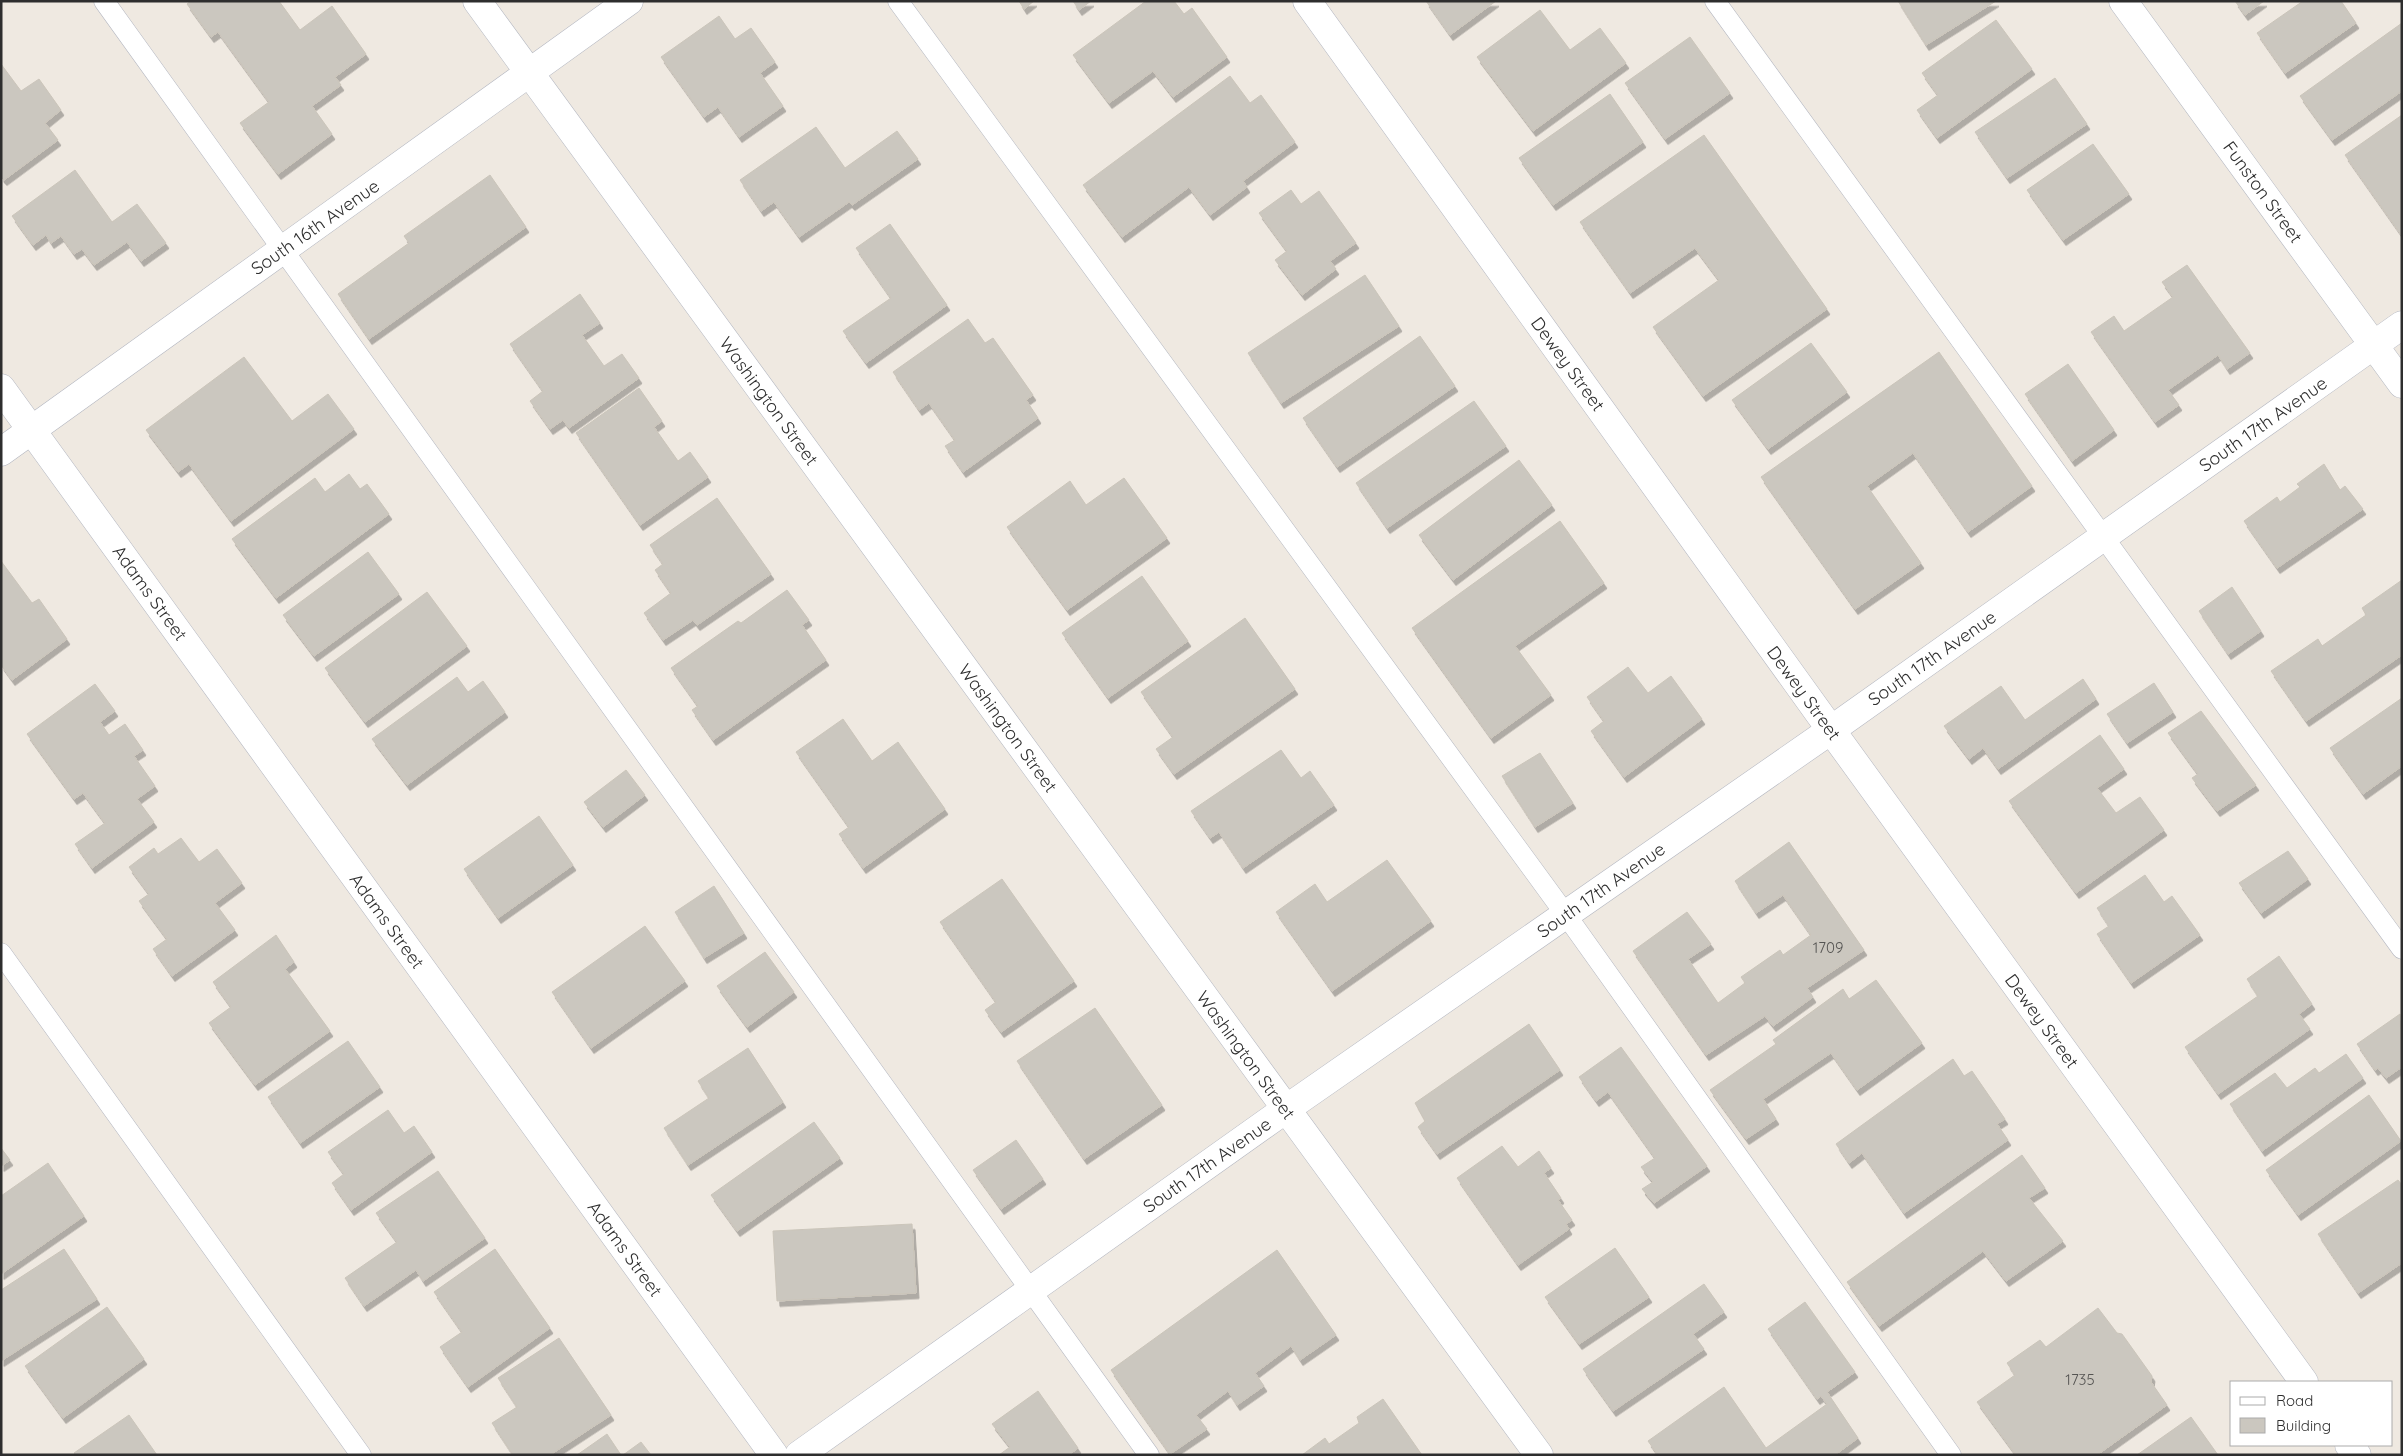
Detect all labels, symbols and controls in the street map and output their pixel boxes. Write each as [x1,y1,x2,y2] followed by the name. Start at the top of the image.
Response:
[2218,137,2308,247] street label: Funston Street
[246,174,384,280] street label: South 16th Avenue
[1526,312,1610,416] street label: Dewey Street
[715,332,823,470] street label: Washington Street
[2194,371,2332,477] street label: South 17th Avenue
[108,541,192,645] street label: Adams Street
[1863,605,2001,711] street label: South 17th Avenue
[1762,641,1846,745] street label: Dewey Street
[954,659,1062,797] street label: Washington Street
[1532,837,1670,943] street label: South 17th Avenue
[345,869,429,973] street label: Adams Street
[1813,938,1843,957] house number: 1709
[2000,969,2084,1073] street label: Dewey Street
[1192,986,1300,1124] street label: Washington Street
[1138,1112,1276,1218] street label: South 17th Avenue
[583,1197,667,1301] street label: Adams Street
[2065,1370,2095,1389] house number: 1735
[2230,1381,2393,1446] legend
[2276,1391,2313,1410] text: Road
[2276,1416,2331,1435] text: Building

